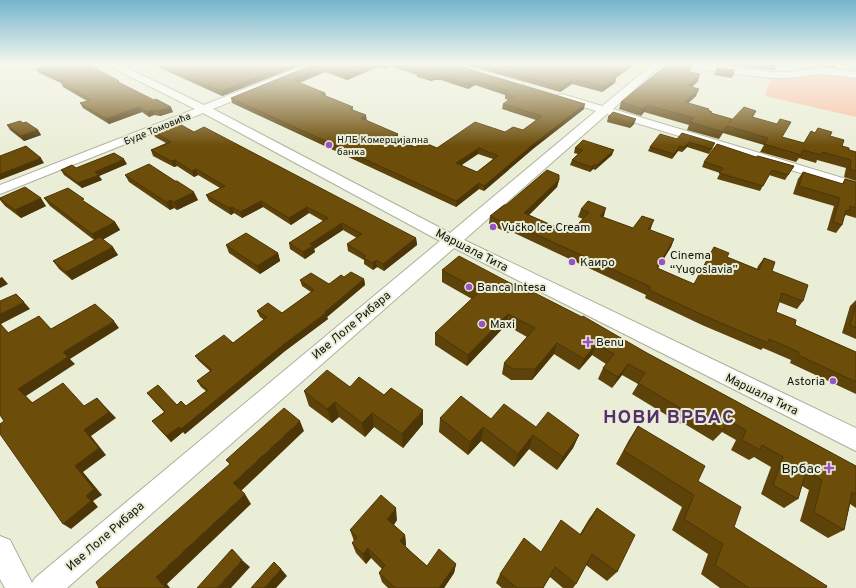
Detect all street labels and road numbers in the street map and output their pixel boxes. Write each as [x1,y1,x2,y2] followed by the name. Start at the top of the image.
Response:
[122,110,193,149] street label: Буде Томовића
[432,226,511,276] street label: Маршала Тита
[309,288,394,364] street label: Иве Лоле Рибара
[722,370,801,420] street label: Маршала Тита
[63,498,148,575] street label: Иве Лоле Рибара

